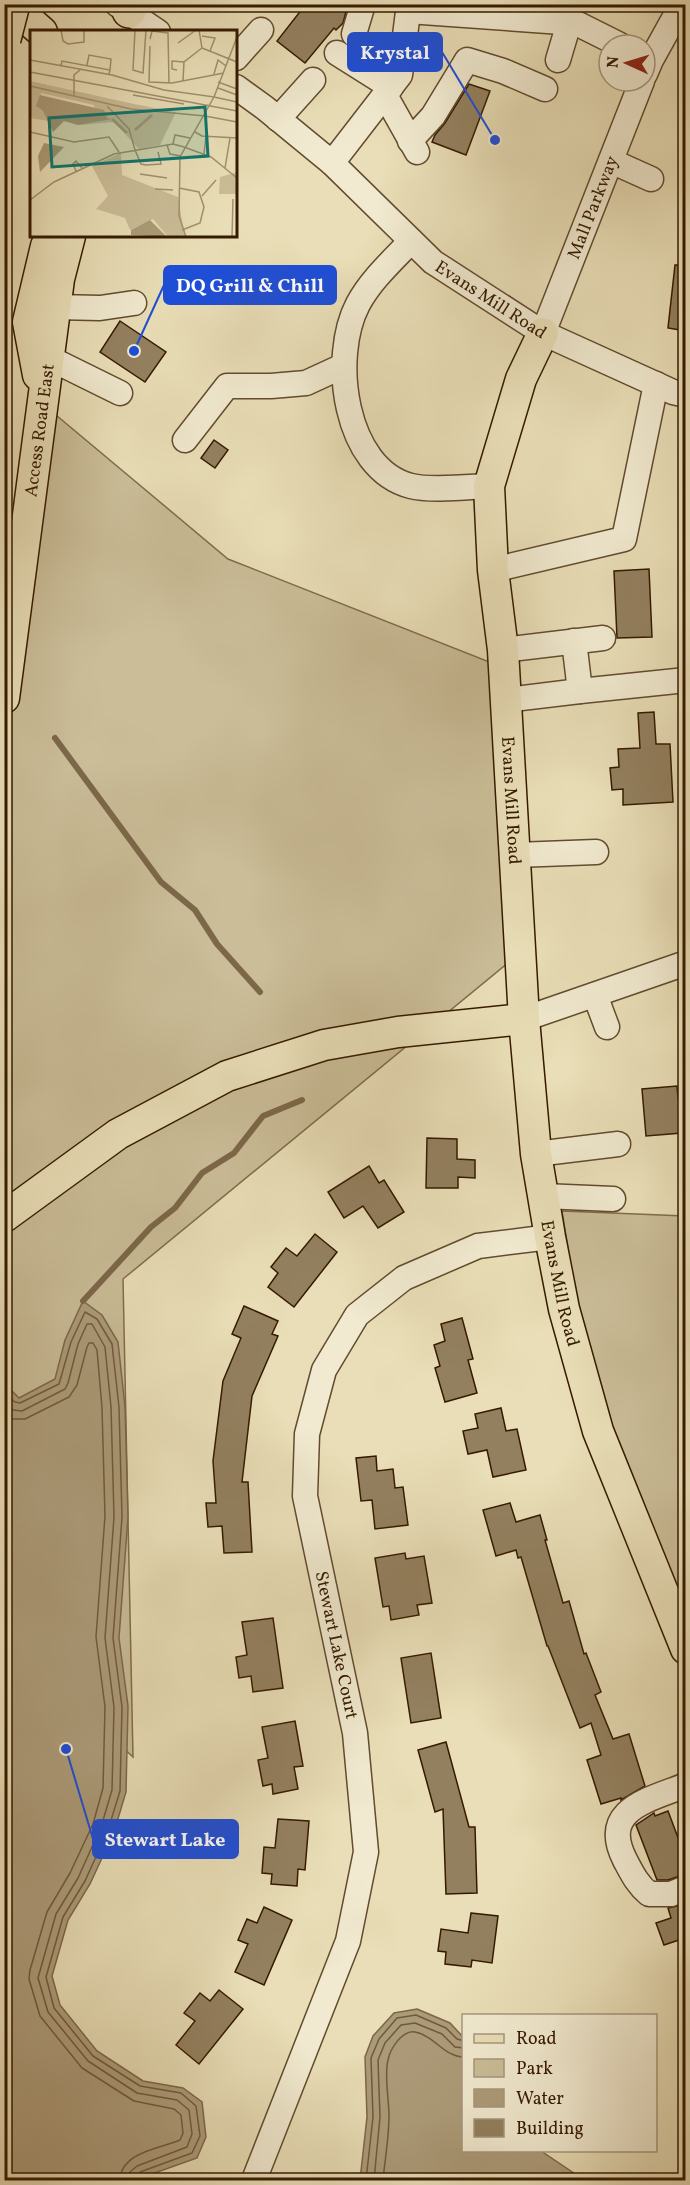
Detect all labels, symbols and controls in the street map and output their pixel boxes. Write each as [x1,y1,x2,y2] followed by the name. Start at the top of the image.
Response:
[30,30,237,237] inset map
[348,33,442,71] callout: Krystal
[597,33,657,93] north arrow
[360,40,430,68] text: Krystal
[603,55,625,69] text: N
[562,152,625,263] street label: Mall Parkway
[429,255,551,346] street label: Evans Mill Road
[164,266,336,304] callout: DQ Grill & Chill
[176,273,324,301] text: DQ Grill & Chill
[20,362,62,499] street label: Access Road East
[494,736,526,865] street label: Evans Mill Road
[533,1218,585,1350] street label: Evans Mill Road
[308,1569,363,1722] street label: Stewart Lake Court
[93,1820,238,1858] callout: Stewart Lake
[104,1827,226,1855] text: Stewart Lake
[462,2014,657,2152] legend
[516,2027,557,2052] text: Road
[516,2057,553,2082] text: Park
[516,2087,564,2112] text: Water
[516,2117,584,2142] text: Building

